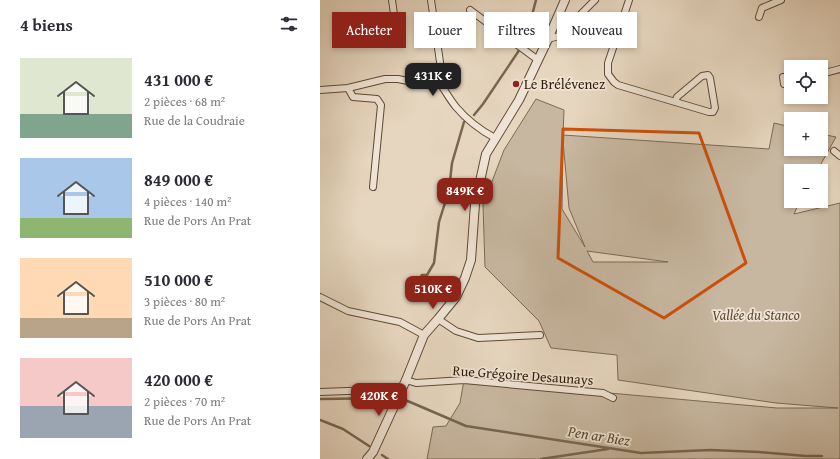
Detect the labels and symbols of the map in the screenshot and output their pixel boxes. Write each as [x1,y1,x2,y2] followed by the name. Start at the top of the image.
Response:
[400,63,466,97] pin: 431K €
[524,74,605,94] place label: Le Brélévenez
[511,79,521,89] marker: Le Brélévenez
[432,178,498,212] pin: 849K €
[400,276,466,310] pin: 510K €
[712,305,800,325] park label: Vallée du Stanco
[452,360,594,390] street label: Rue Grégoire Desaunays
[346,383,412,417] pin: 420K €
[566,420,632,451] water label: Pen ar Biez

